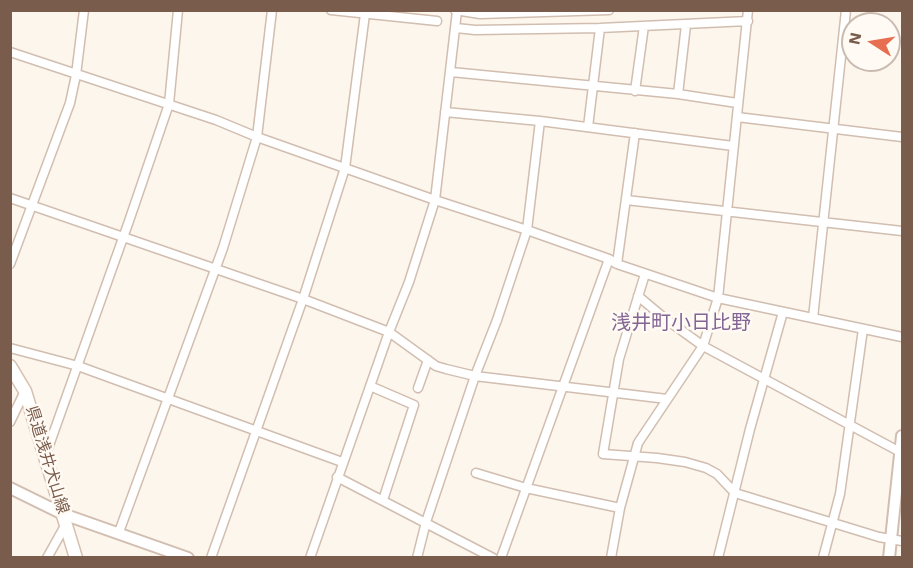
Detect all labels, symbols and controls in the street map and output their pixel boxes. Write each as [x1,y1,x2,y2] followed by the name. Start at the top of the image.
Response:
[841,12,901,72] north arrow
[844,31,865,46] text: N
[611,311,751,335] district label: 浅井町小日比野
[21,404,73,516] street label: 県道浅井犬山線

